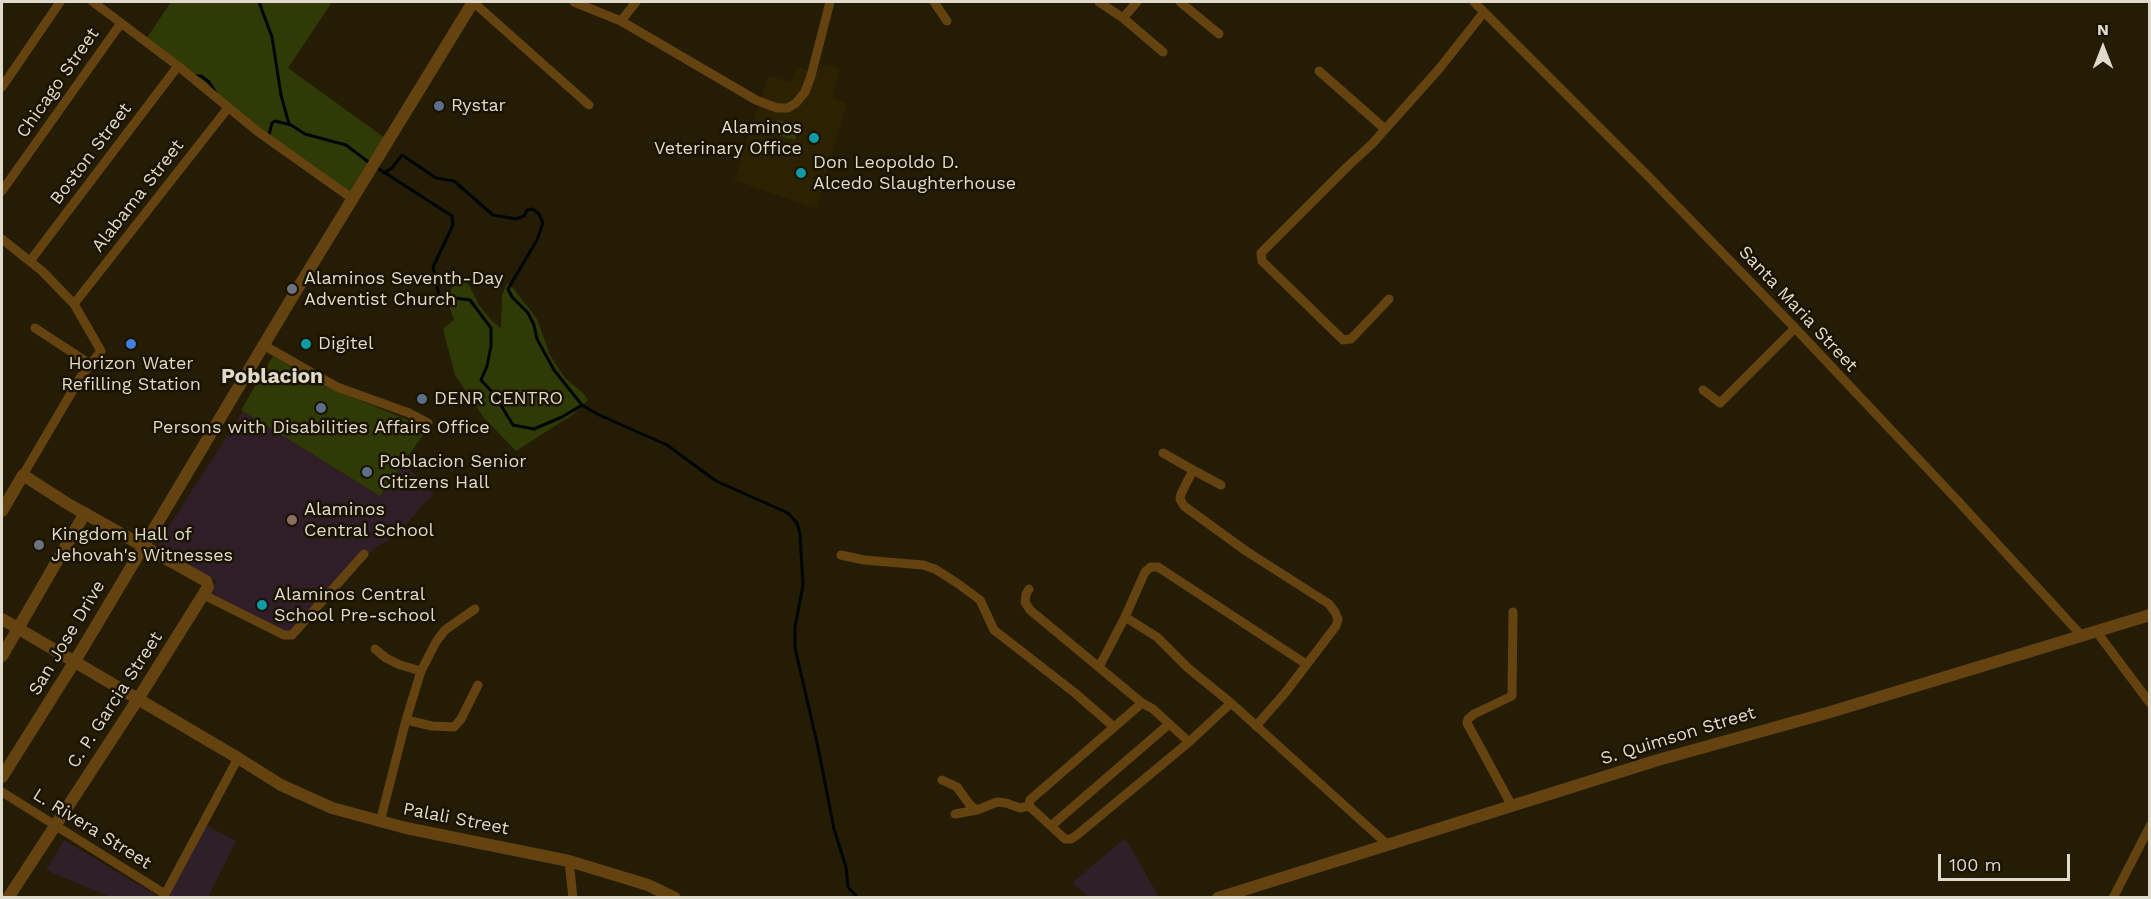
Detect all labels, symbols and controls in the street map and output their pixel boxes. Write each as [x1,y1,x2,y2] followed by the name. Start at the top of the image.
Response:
[2073,18,2133,78] north arrow
[2097,20,2109,39] text: N
[12,24,104,142] street label: Chicago Street
[451,95,506,117] place label: Rystar
[46,99,136,209] street label: Boston Street
[432,99,446,113] marker: Rystar
[654,117,802,160] place label: Alaminos Veterinary Office
[807,131,821,145] marker: Alaminos Veterinary Office
[87,135,189,257] street label: Alabama Street
[813,152,1016,195] place label: Don Leopoldo D. Alcedo Slaughterhouse
[794,166,808,180] marker: Don Leopoldo D. Alcedo Slaughterhouse
[1734,241,1862,377] street label: Santa Maria Street
[304,268,503,310] place label: Alaminos Seventh-Day Adventist Church
[285,282,299,296] marker: Alaminos Seventh-Day Adventist Church
[318,333,373,355] place label: Digitel
[124,337,138,351] marker: Horizon Water Refilling Station
[299,337,313,351] marker: Digitel
[61,353,201,395] place label: Horizon Water Refilling Station
[221,364,323,390] district label: Poblacion
[434,388,563,410] place label: DENR CENTRO
[415,392,429,406] marker: DENR CENTRO
[314,401,328,415] marker: Persons with Disabilities Affairs Office
[152,417,490,439] place label: Persons with Disabilities Affairs Office
[379,451,527,494] place label: Poblacion Senior Citizens Hall
[360,465,374,479] marker: Poblacion Senior Citizens Hall
[304,499,434,542] place label: Alaminos Central School
[285,513,299,527] marker: Alaminos Central School
[51,524,233,566] place label: Kingdom Hall of Jehovah's Witnesses
[32,538,46,552] marker: Kingdom Hall of Jehovah's Witnesses
[24,577,110,699] street label: San Jose Drive
[274,584,435,626] place label: Alaminos Central School Pre-school
[255,598,269,612] marker: Alaminos Central School Pre-school
[63,628,167,772] street label: C. P. Garcia Street
[1598,702,1758,770] street label: S. Quimson Street
[29,784,155,874] street label: L. Rivera Street
[401,798,511,840] street label: Palali Street
[1941,842,2073,880] scale bar
[1949,854,2002,875] text: 100 m

